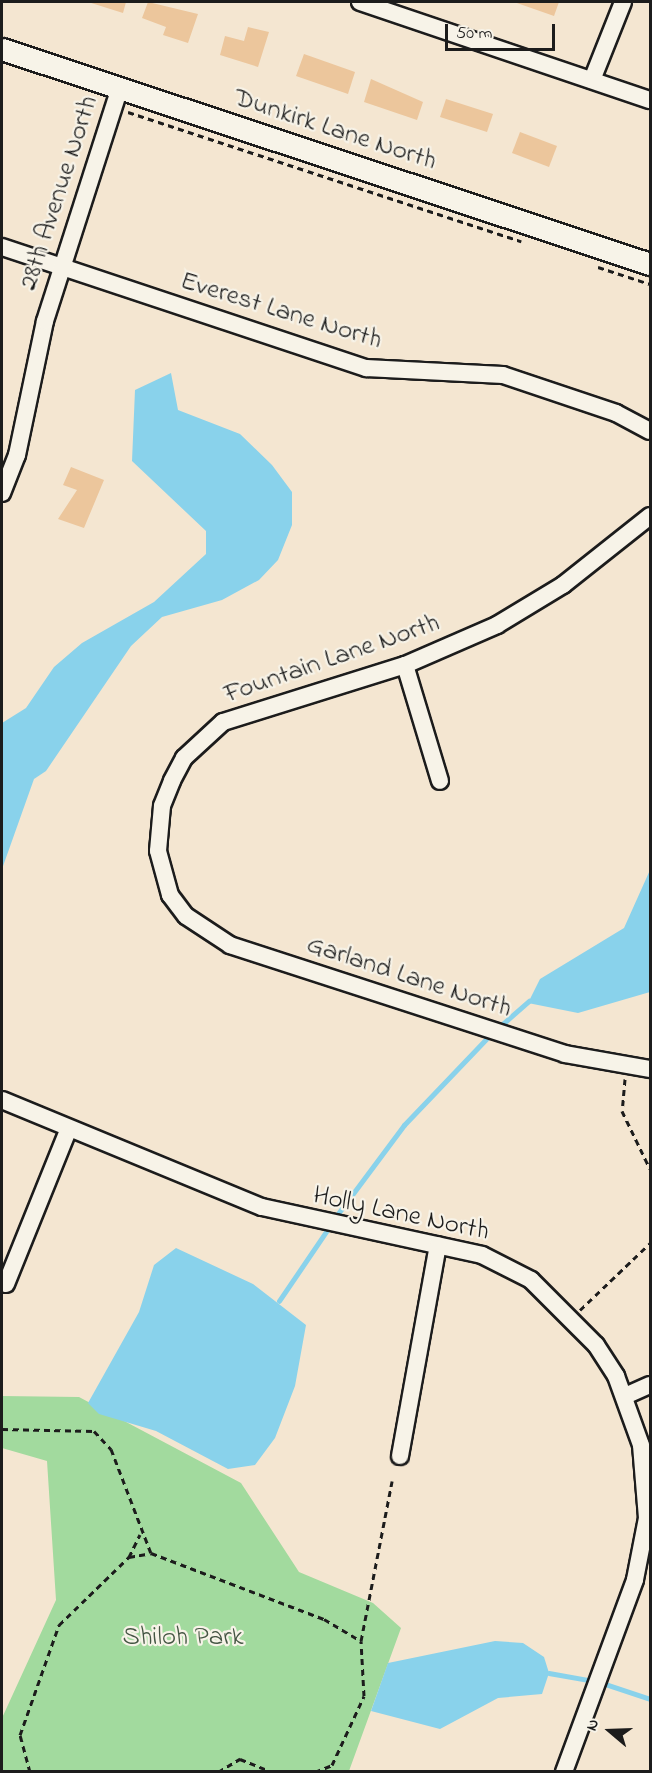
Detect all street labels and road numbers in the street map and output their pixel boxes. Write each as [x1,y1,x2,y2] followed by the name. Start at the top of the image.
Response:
[229,82,441,178] street label: Dunkirk Lane North
[12,92,106,294] street label: 28th Avenue North
[176,265,386,357] street label: Everest Lane North
[220,607,444,711] street label: Fountain Lane North
[302,929,516,1025] street label: Garland Lane North
[310,1180,492,1248] street label: Holly Lane North

